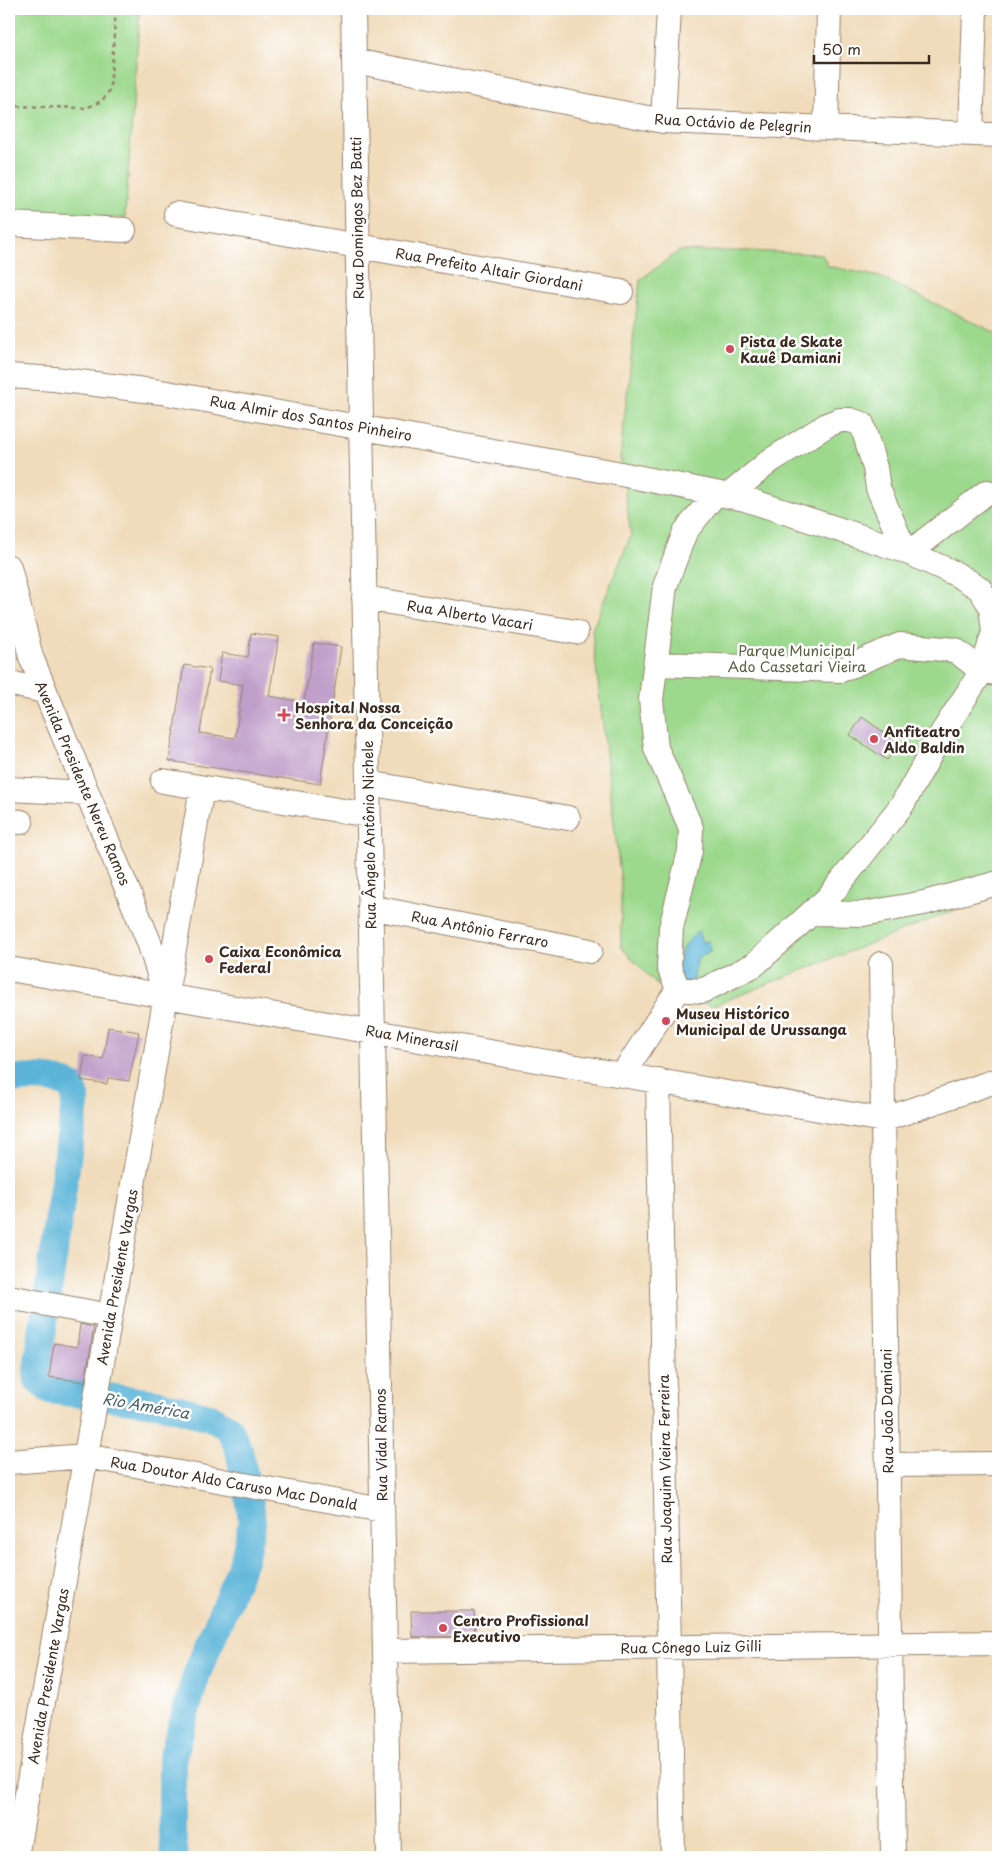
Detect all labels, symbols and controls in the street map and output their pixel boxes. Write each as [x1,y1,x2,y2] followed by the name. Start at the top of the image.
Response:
[814,32,930,64] scale bar
[822,37,861,60] text: 50 m
[654,108,812,138] street label: Rua Octávio de Pelegrin
[345,136,369,300] street label: Rua Domingos Bez Batti
[394,242,584,296] street label: Rua Prefeito Altair Giordani
[740,331,843,368] place label: Pista de Skate Kauê Damiani
[724,343,736,355] marker: Pista de Skate Kauê Damiani
[208,390,414,446] street label: Rua Almir dos Santos Pinheiro
[405,595,535,635] street label: Rua Alberto Vacari
[728,640,866,677] park label: Parque Municipal Ado Cassetari Vieira
[30,677,136,889] street label: Avenida Presidente Nereu Ramos
[295,697,453,734] place label: Hospital Nossa Senhora da Conceição
[277,708,291,722] marker: Hospital Nossa Senhora da Conceição
[883,721,965,758] place label: Anfiteatro Aldo Baldin
[868,733,880,745] marker: Anfiteatro Aldo Baldin
[357,740,381,930] street label: Rua Ângelo Antônio Nichele
[410,905,551,953] street label: Rua Antônio Ferraro
[219,941,342,978] place label: Caixa Econômica Federal
[203,953,215,965] marker: Caixa Econômica Federal
[676,1003,848,1040] place label: Museu Histórico Municipal de Urussanga
[660,1015,672,1027] marker: Museu Histórico Municipal de Urussanga
[364,1019,460,1057] street label: Rua Minerasil
[91,1187,143,1367] street label: Avenida Presidente Vargas
[875,1348,899,1474] street label: Rua João Damiani
[653,1374,677,1564] street label: Rua Joaquim Vieira Ferreira
[101,1386,192,1424] water label: Rio América
[370,1388,392,1502] street label: Rua Vidal Ramos
[109,1451,360,1515] street label: Rua Doutor Aldo Caruso Mac Donald
[22,1586,74,1766] street label: Avenida Presidente Vargas
[453,1610,589,1647] place label: Centro Profissional Executivo
[437,1622,449,1634] marker: Centro Profissional Executivo
[620,1635,762,1659] street label: Rua Cônego Luiz Gilli

